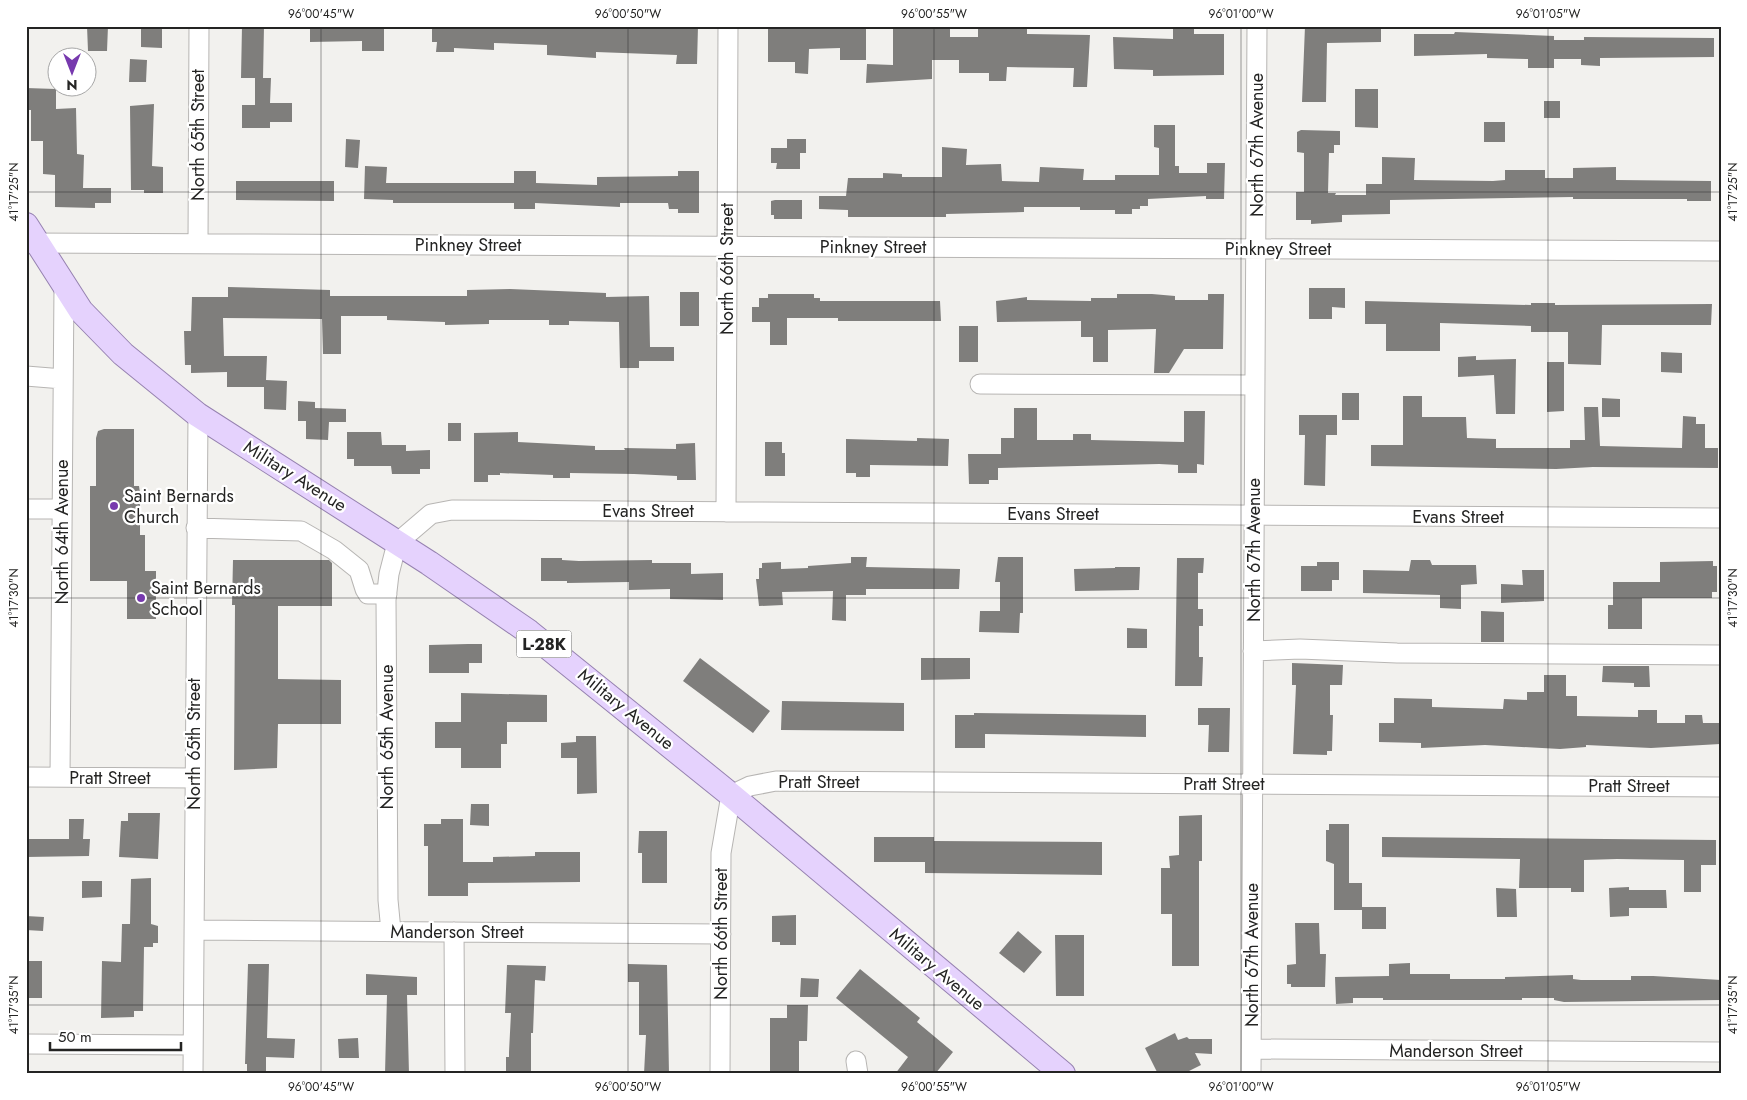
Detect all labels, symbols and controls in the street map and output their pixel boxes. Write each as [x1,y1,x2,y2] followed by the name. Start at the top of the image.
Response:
[288,5,354,23] text: 96°00'45"W
[595,5,661,23] text: 96°00'50"W
[901,5,967,23] text: 96°00'55"W
[1208,5,1274,23] text: 96°01'00"W
[1516,5,1580,23] text: 96°01'05"W
[48,48,98,98] north arrow
[185,68,211,201] street label: North 65th Street
[1244,73,1270,217] street label: North 67th Avenue
[66,75,78,95] text: N
[5,162,23,222] text: 41°17'25"N
[1724,162,1742,222] text: 41°17'25"N
[714,202,740,335] street label: North 66th Street
[415,232,522,258] street label: Pinkney Street
[820,234,927,260] street label: Pinkney Street
[1225,236,1332,262] street label: Pinkney Street
[238,434,352,518] street label: Military Avenue
[49,459,75,605] street label: North 64th Avenue
[1241,478,1267,622] street label: North 67th Avenue
[124,483,234,530] place label: Saint Bernards Church
[602,498,694,524] street label: Evans Street
[108,500,120,512] marker: Saint Bernards Church
[1007,501,1099,527] street label: Evans Street
[1412,504,1504,530] street label: Evans Street
[5,568,23,628] text: 41°17'30"N
[1724,568,1742,628] text: 41°17'30"N
[151,575,261,622] place label: Saint Bernards School
[135,592,147,604] marker: Saint Bernards School
[516,630,572,658] road number: L-28K
[572,662,680,756] street label: Military Avenue
[374,665,400,809] street label: North 65th Avenue
[181,677,207,810] street label: North 65th Street
[69,765,151,791] street label: Pratt Street
[778,769,860,795] street label: Pratt Street
[1183,771,1265,797] street label: Pratt Street
[1588,773,1670,799] street label: Pratt Street
[708,867,734,1000] street label: North 66th Street
[1239,883,1265,1027] street label: North 67th Avenue
[390,919,524,945] street label: Manderson Street
[884,921,990,1017] street label: Military Avenue
[5,975,23,1035] text: 41°17'35"N
[1724,975,1742,1035] text: 41°17'35"N
[50,1020,181,1052] scale bar
[58,1026,92,1048] text: 50 m
[1389,1038,1523,1064] street label: Manderson Street
[288,1078,354,1096] text: 96°00'45"W
[595,1078,661,1096] text: 96°00'50"W
[901,1078,967,1096] text: 96°00'55"W
[1208,1078,1274,1096] text: 96°01'00"W
[1516,1078,1580,1096] text: 96°01'05"W

